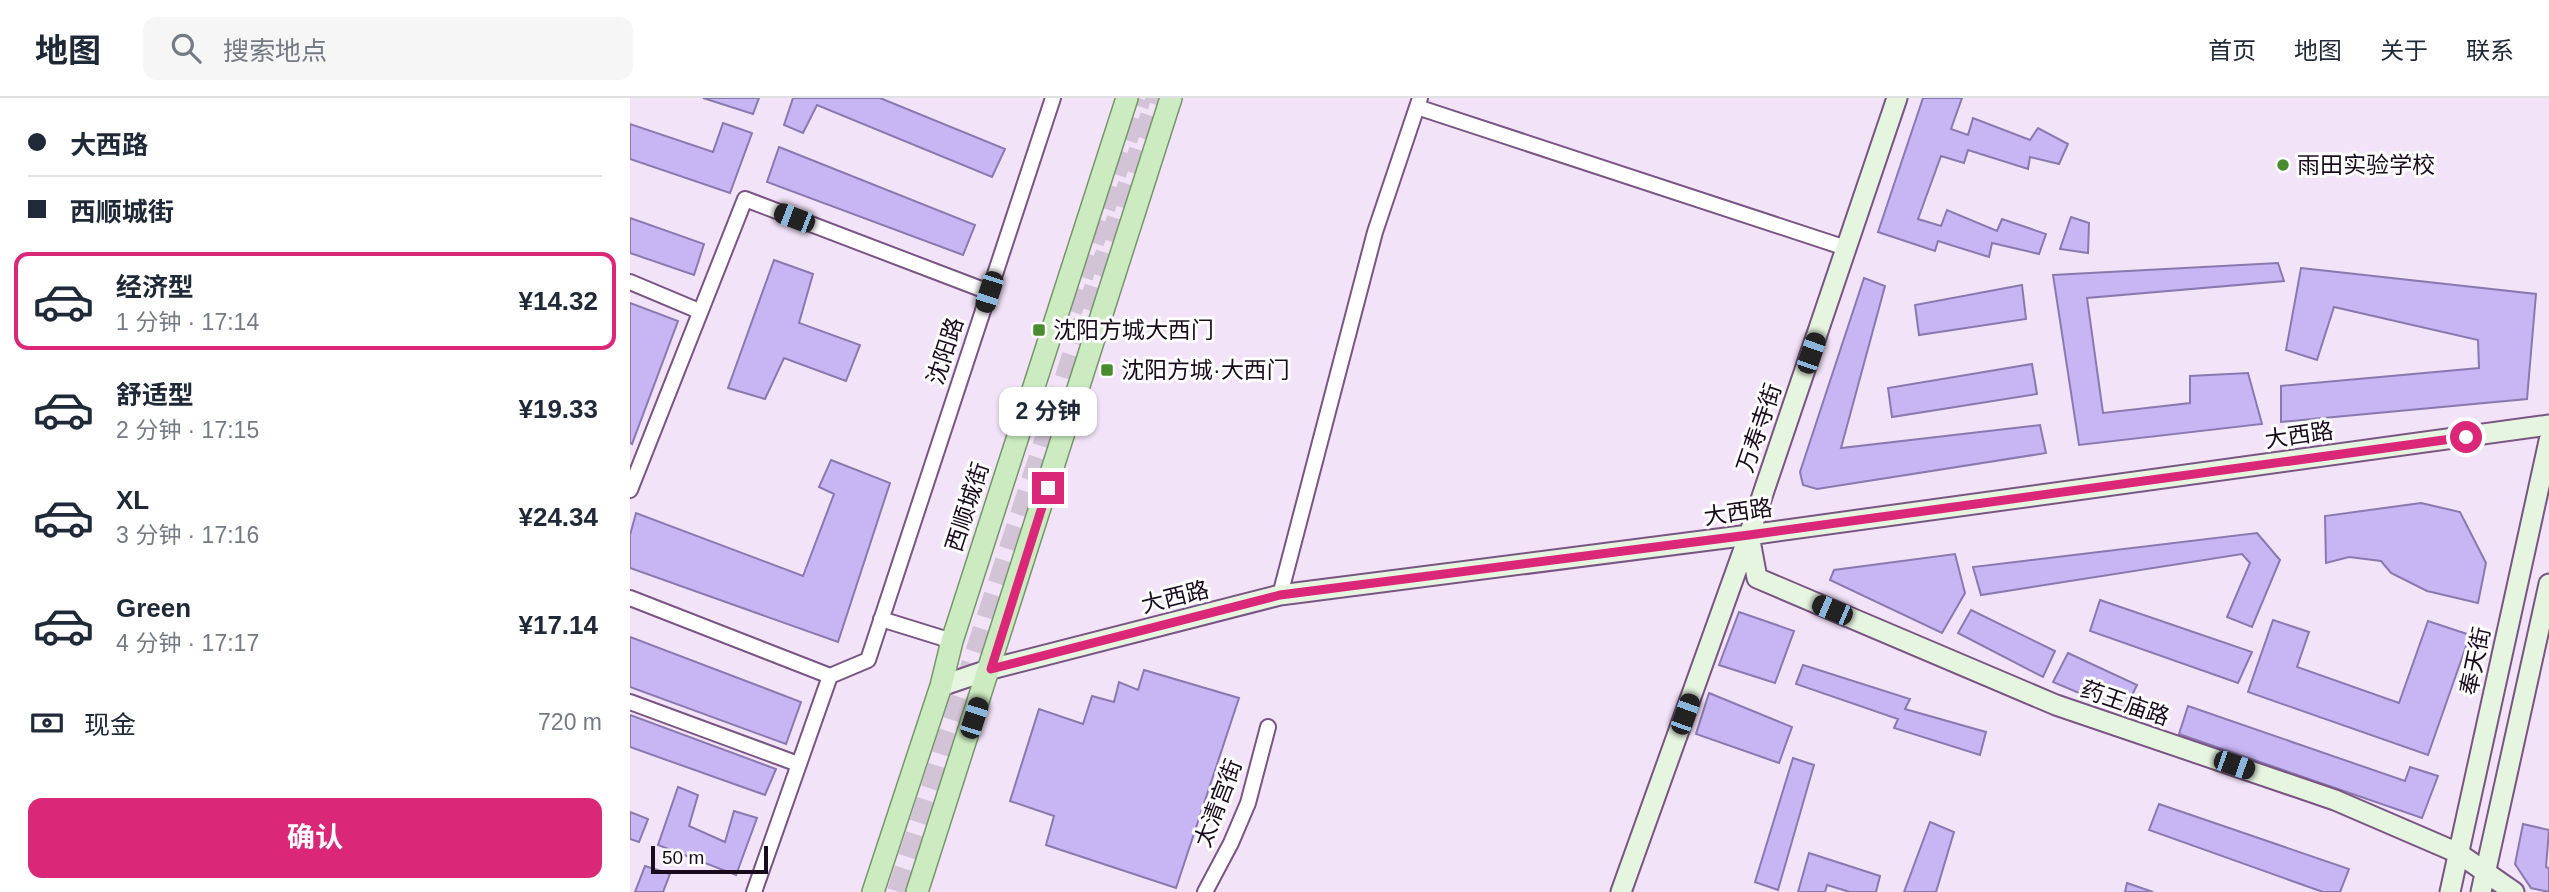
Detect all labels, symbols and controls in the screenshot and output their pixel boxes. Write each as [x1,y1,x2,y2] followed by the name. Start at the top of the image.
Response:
[143,17,633,80] search box
[167,29,205,67] icon: search
[35,32,101,69] text: 地图
[223,36,327,66] text: 搜索地点
[2208,37,2256,64] text: 首页
[2294,37,2342,64] text: 地图
[2380,37,2428,64] text: 关于
[2466,37,2514,64] text: 联系
[70,130,148,160] text: 大西路
[2297,152,2435,178] place label: 雨田实验学校
[2275,157,2291,173] marker: 雨田实验学校
[70,197,174,227] text: 西顺城街
[771,201,818,235] car
[973,269,1006,315] car
[32,270,95,333] icon: car
[116,272,194,302] text: 经济型
[518,286,598,316] text: ¥14.32
[116,309,259,335] text: 1 分钟 · 17:14
[922,314,968,388] street label: 沈阳路
[1053,317,1214,343] place label: 沈阳方城大西门
[1031,322,1047,338] marker: 沈阳方城大西门
[1795,330,1828,376] car
[1121,357,1290,383] place label: 沈阳方城·大西门
[1099,362,1115,378] marker: 沈阳方城·大西门
[32,378,95,441] icon: car
[116,380,194,410] text: 舒适型
[1732,380,1786,476] street label: 万寿寺街
[999,386,1097,436] callout: 2 分钟
[518,394,598,424] text: ¥19.33
[1015,398,1081,424] text: 2 分钟
[116,417,259,443] text: 2 分钟 · 17:15
[2263,417,2335,453] street label: 大西路
[2450,421,2482,453] route start
[940,459,994,555] street label: 西顺城街
[1032,472,1064,504] route end
[116,485,149,515] text: XL
[32,486,95,549] icon: car
[1702,494,1774,530] street label: 大西路
[518,502,598,532] text: ¥24.34
[116,522,259,548] text: 3 分钟 · 17:16
[1138,576,1212,618] street label: 大西路
[1809,592,1856,628] car
[116,593,191,623] text: Green
[32,594,95,657] icon: car
[518,610,598,640] text: ¥17.14
[2455,625,2495,697] street label: 奉天街
[116,630,259,656] text: 4 分钟 · 17:17
[2077,676,2173,730] street label: 药王庙路
[1668,691,1703,737] car
[958,695,991,741] car
[28,704,66,742] icon: cash
[538,709,602,735] text: 720 m
[84,710,136,740] text: 现金
[2211,748,2258,782] car
[1189,755,1247,851] street label: 太清宫街
[28,798,602,878] button: 确认
[651,843,768,875] scale bar
[662,847,704,868] text: 50 m

